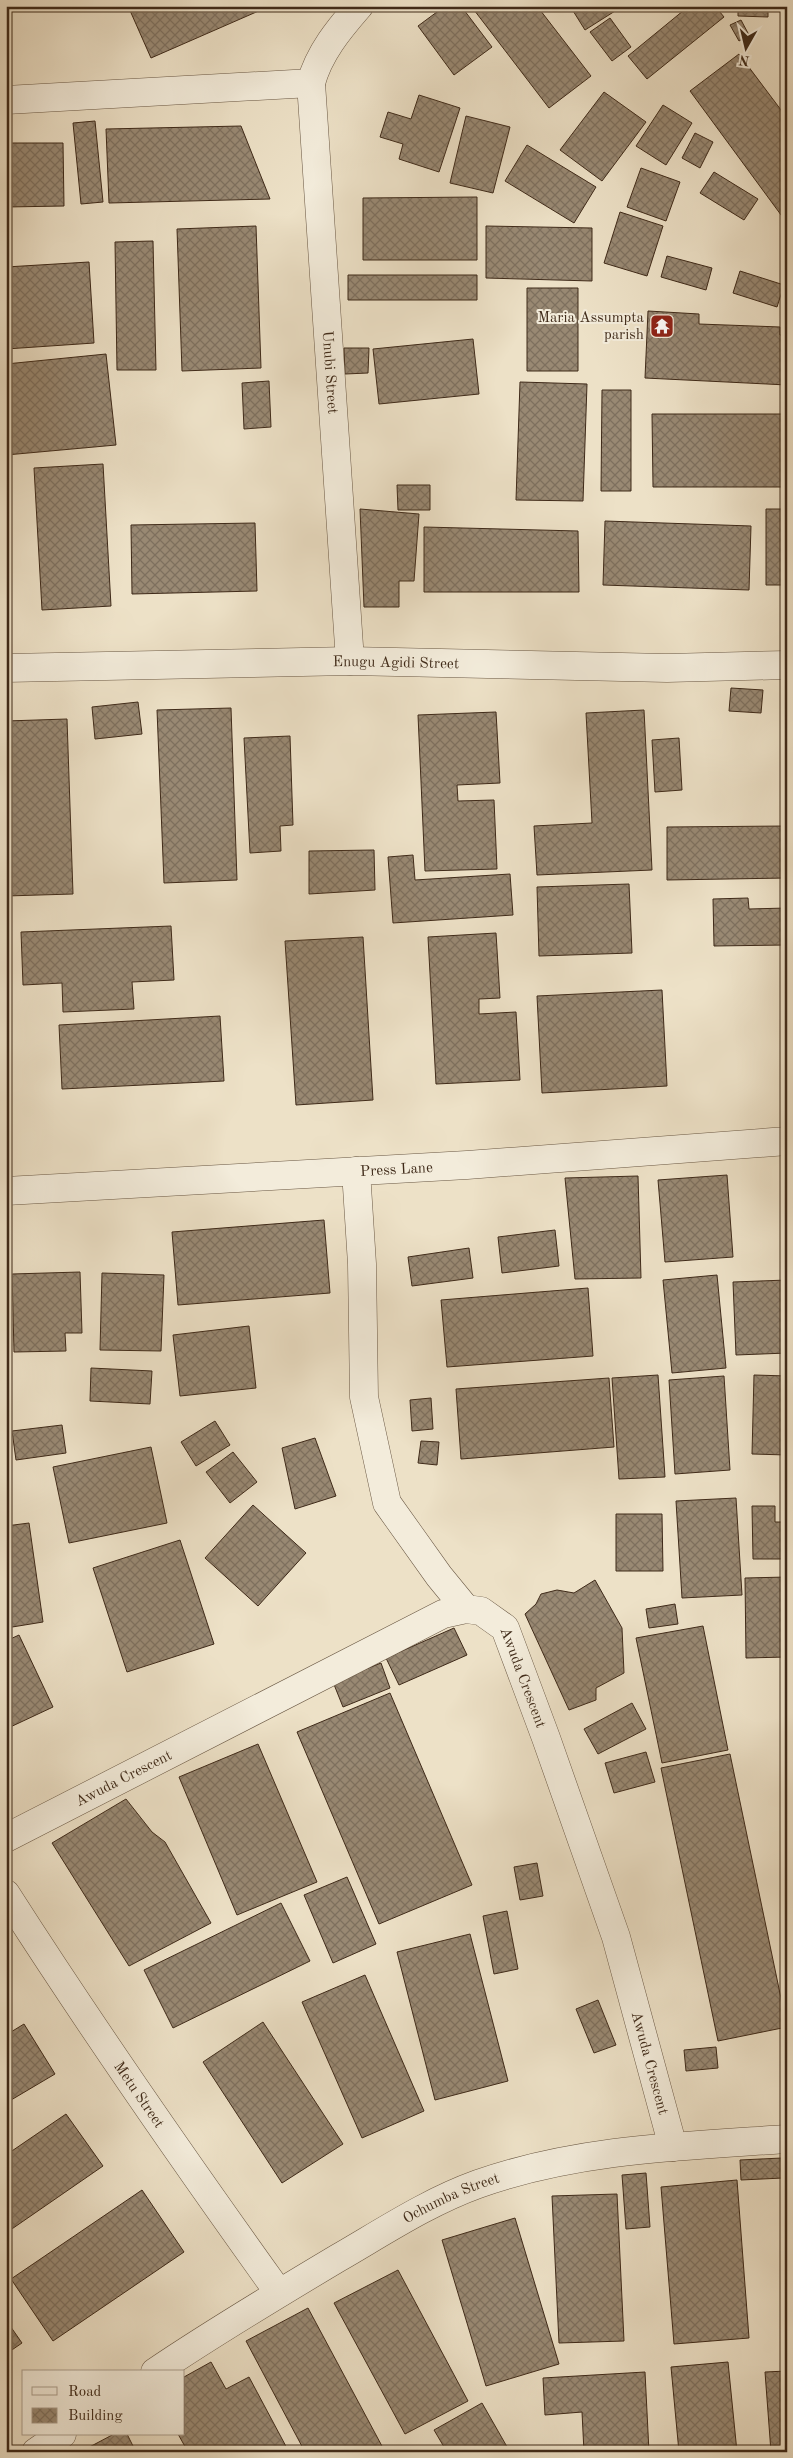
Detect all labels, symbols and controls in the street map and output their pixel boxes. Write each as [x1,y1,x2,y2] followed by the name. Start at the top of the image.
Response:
[720,22,770,72] north arrow
[738,52,751,68] text: N
[537,311,645,343] place label: Maria Assumpta parish
[649,313,675,339] temple icon: Maria Assumpta parish
[319,330,339,415] street label: Unubi Street
[333,655,459,672] street label: Enugu Agidi Street
[360,1161,433,1180] street label: Press Lane
[496,1626,548,1730] street label: Awuda Crescent
[74,1748,175,1810] street label: Awuda Crescent
[628,2010,670,2117] street label: Awuda Crescent
[110,2060,166,2131] street label: Metu Street
[401,2171,502,2227] street label: Ochumba Street
[22,2370,185,2436] legend
[68,2385,102,2400] text: Road
[68,2409,123,2424] text: Building

